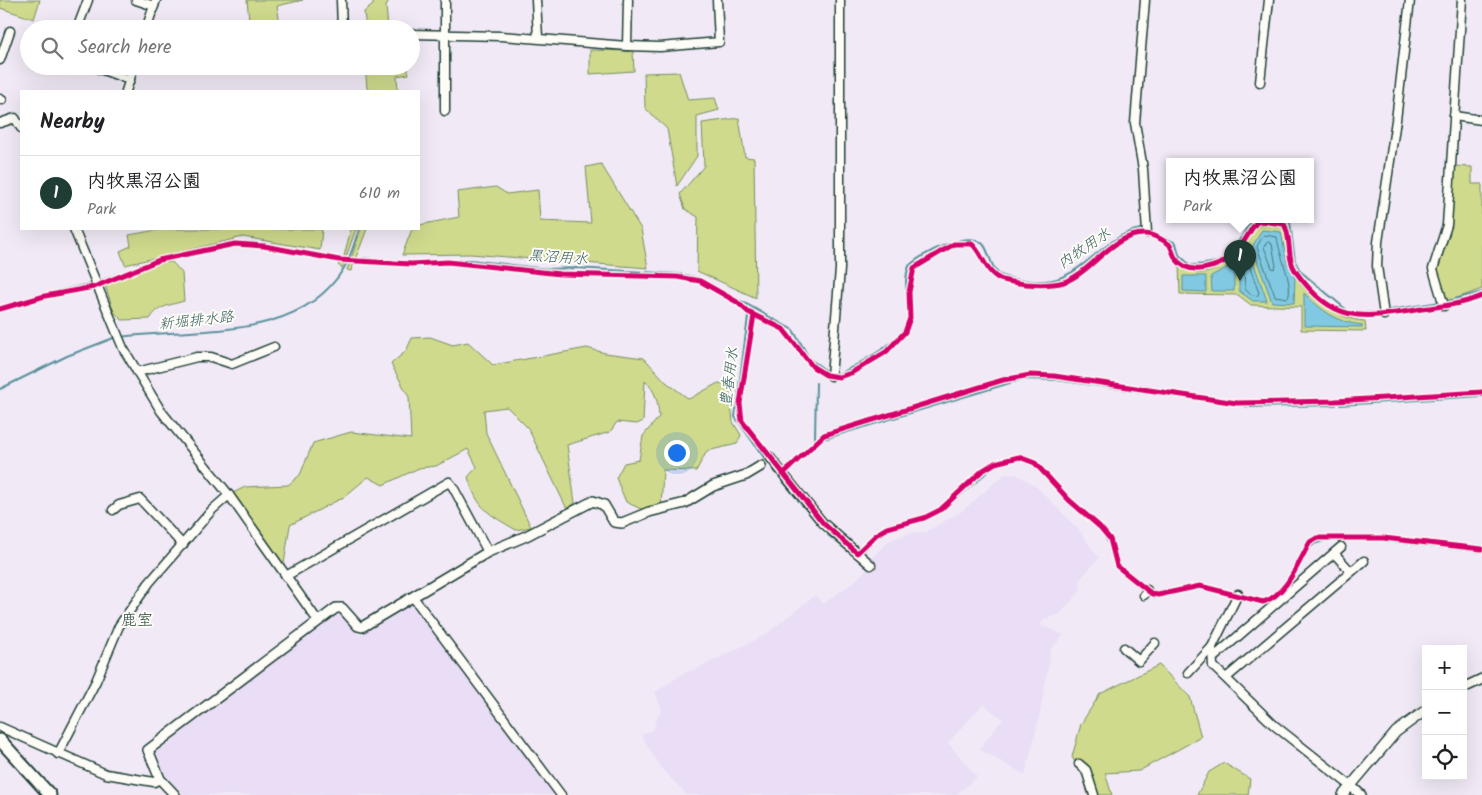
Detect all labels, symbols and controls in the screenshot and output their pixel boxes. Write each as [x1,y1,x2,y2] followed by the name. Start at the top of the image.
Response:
[20,20,420,75] search box
[78,33,172,63] text: Search here
[38,34,66,62] icon: search
[40,106,105,139] text: Nearby
[1166,158,1314,223] popup
[1183,164,1297,194] text: 内牧黒沼公園
[87,167,201,197] text: 内牧黒沼公園
[54,181,58,206] text: 1
[359,181,400,206] text: 610 m
[1183,194,1212,219] text: Park
[87,197,116,222] text: Park
[1053,222,1116,276] water label: 内牧用水
[1224,240,1256,281] pin: 1
[527,244,589,272] water label: 黒沼用水
[158,305,236,337] water label: 新堀排水路
[714,346,746,408] water label: 豊春用水
[664,440,690,466] your location
[121,608,153,633] district label: 鹿室
[1422,645,1467,780] map controls
[1422,645,1467,690] button: +
[1422,690,1467,735] button: −
[1422,735,1467,780] button: locate

